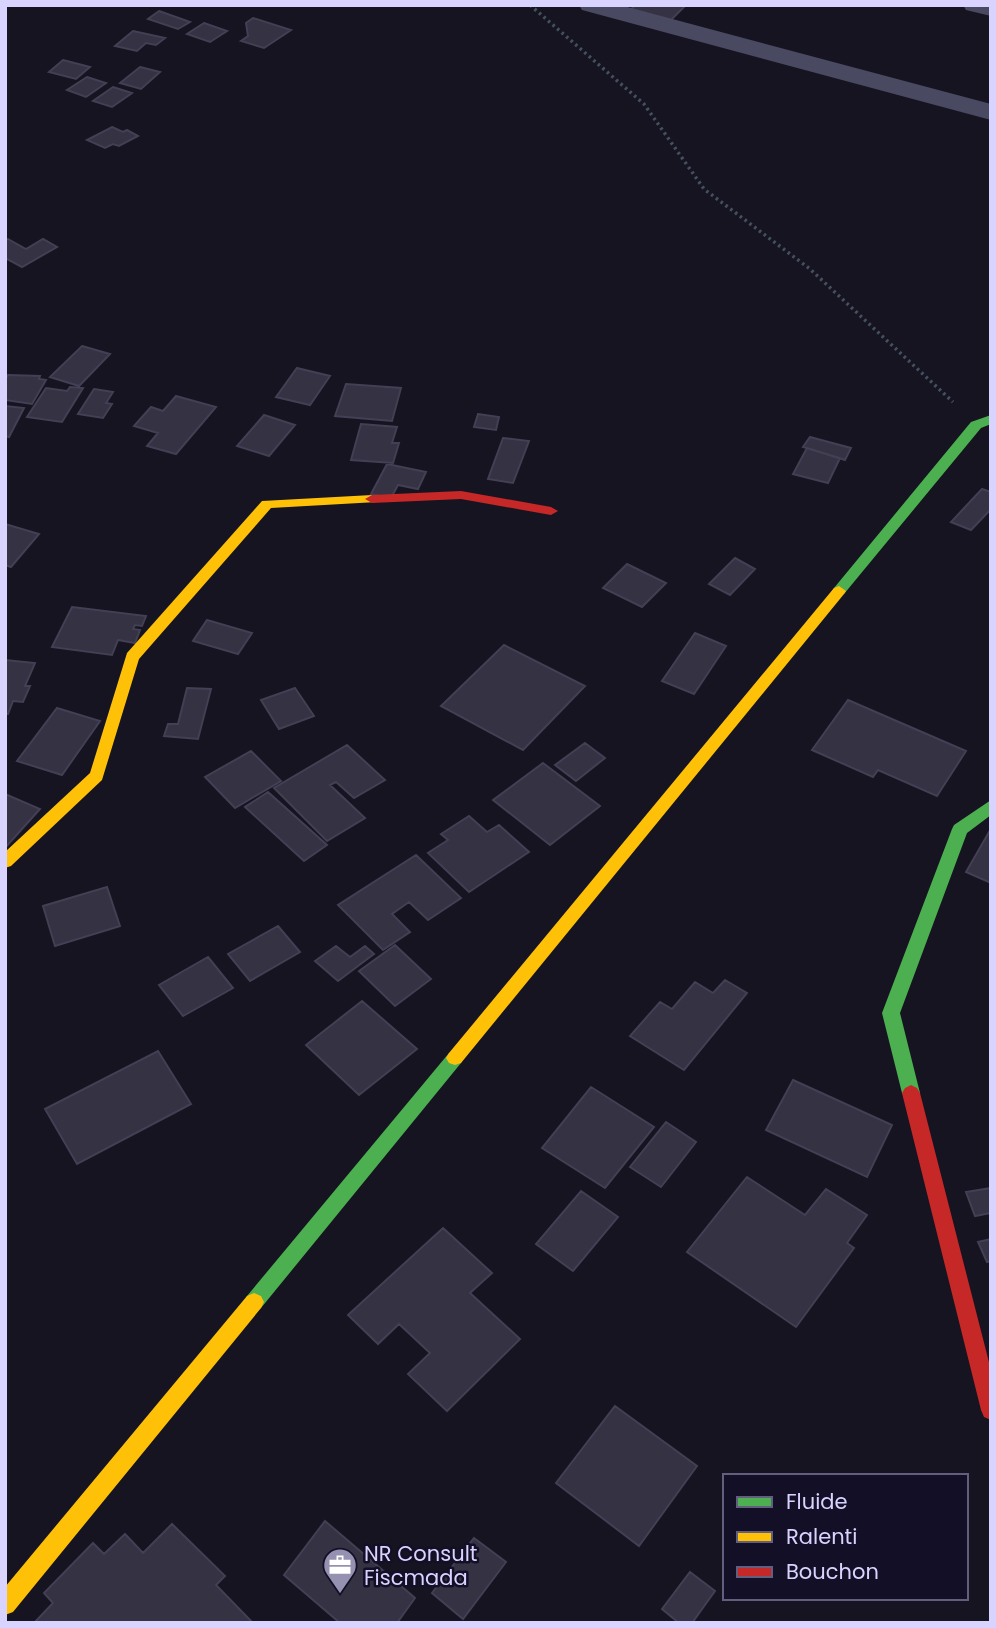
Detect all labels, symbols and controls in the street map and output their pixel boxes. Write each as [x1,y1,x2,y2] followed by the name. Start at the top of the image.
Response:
[723,1474,968,1600] legend
[786,1487,848,1516] text: Fluide
[786,1522,857,1551] text: Ralenti
[364,1539,477,1592] place label: NR Consult Fiscmada
[321,1546,359,1595] office icon: NR Consult Fiscmada
[786,1557,879,1586] text: Bouchon

